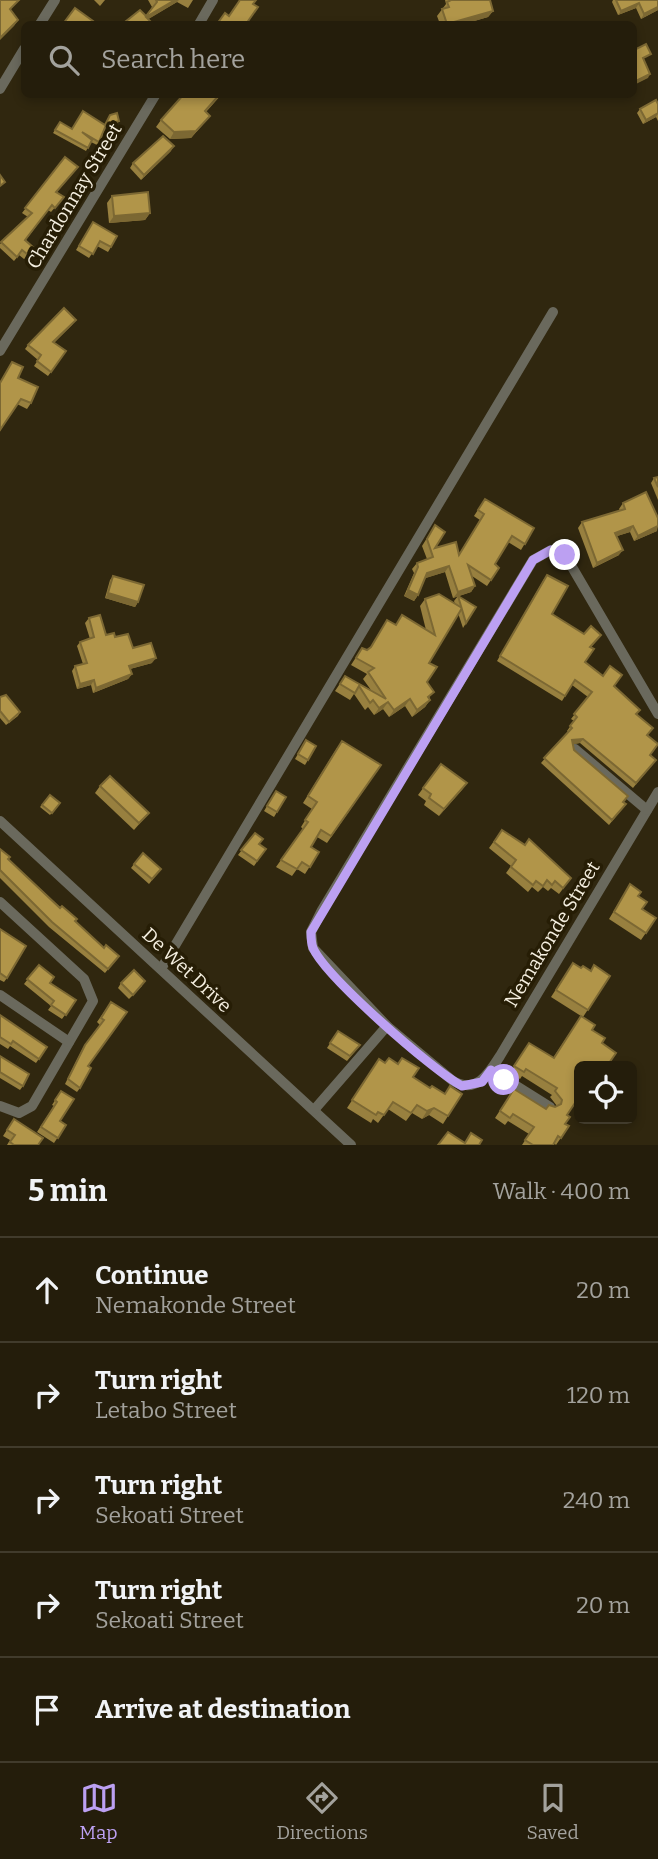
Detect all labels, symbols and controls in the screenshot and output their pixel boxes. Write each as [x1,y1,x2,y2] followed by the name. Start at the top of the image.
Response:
[21,21,637,98] search box
[45,41,83,79] icon: search
[101,44,245,75] text: Search here
[22,119,127,273] street label: Chardonnay Street
[549,539,580,570] route end
[499,857,605,1011] street label: Nemakonde Street
[138,923,236,1017] street label: De Wet Drive
[574,1061,637,1124] map controls
[574,1061,637,1124] button: locate
[488,1064,519,1095] route start
[28,1173,107,1209] text: 5 min
[493,1177,630,1205] text: Walk · 400 m
[95,1260,209,1291] text: Continue
[28,1271,66,1309] icon: ahead
[576,1276,630,1304] text: 20 m
[95,1291,296,1319] text: Nemakonde Street
[95,1365,222,1396] text: Turn right
[28,1376,66,1414] icon: right
[567,1381,630,1409] text: 120 m
[95,1396,237,1424] text: Letabo Street
[95,1470,222,1501] text: Turn right
[28,1481,66,1519] icon: right
[563,1486,630,1514] text: 240 m
[95,1501,244,1529] text: Sekoati Street
[95,1575,222,1606] text: Turn right
[28,1586,66,1624] icon: right
[576,1591,630,1619] text: 20 m
[95,1606,244,1634] text: Sekoati Street
[28,1691,66,1729] icon: arrive
[95,1694,350,1725] text: Arrive at destination
[79,1779,118,1844] tab: Map
[276,1779,368,1844] tab: Directions
[526,1779,579,1844] tab: Saved

